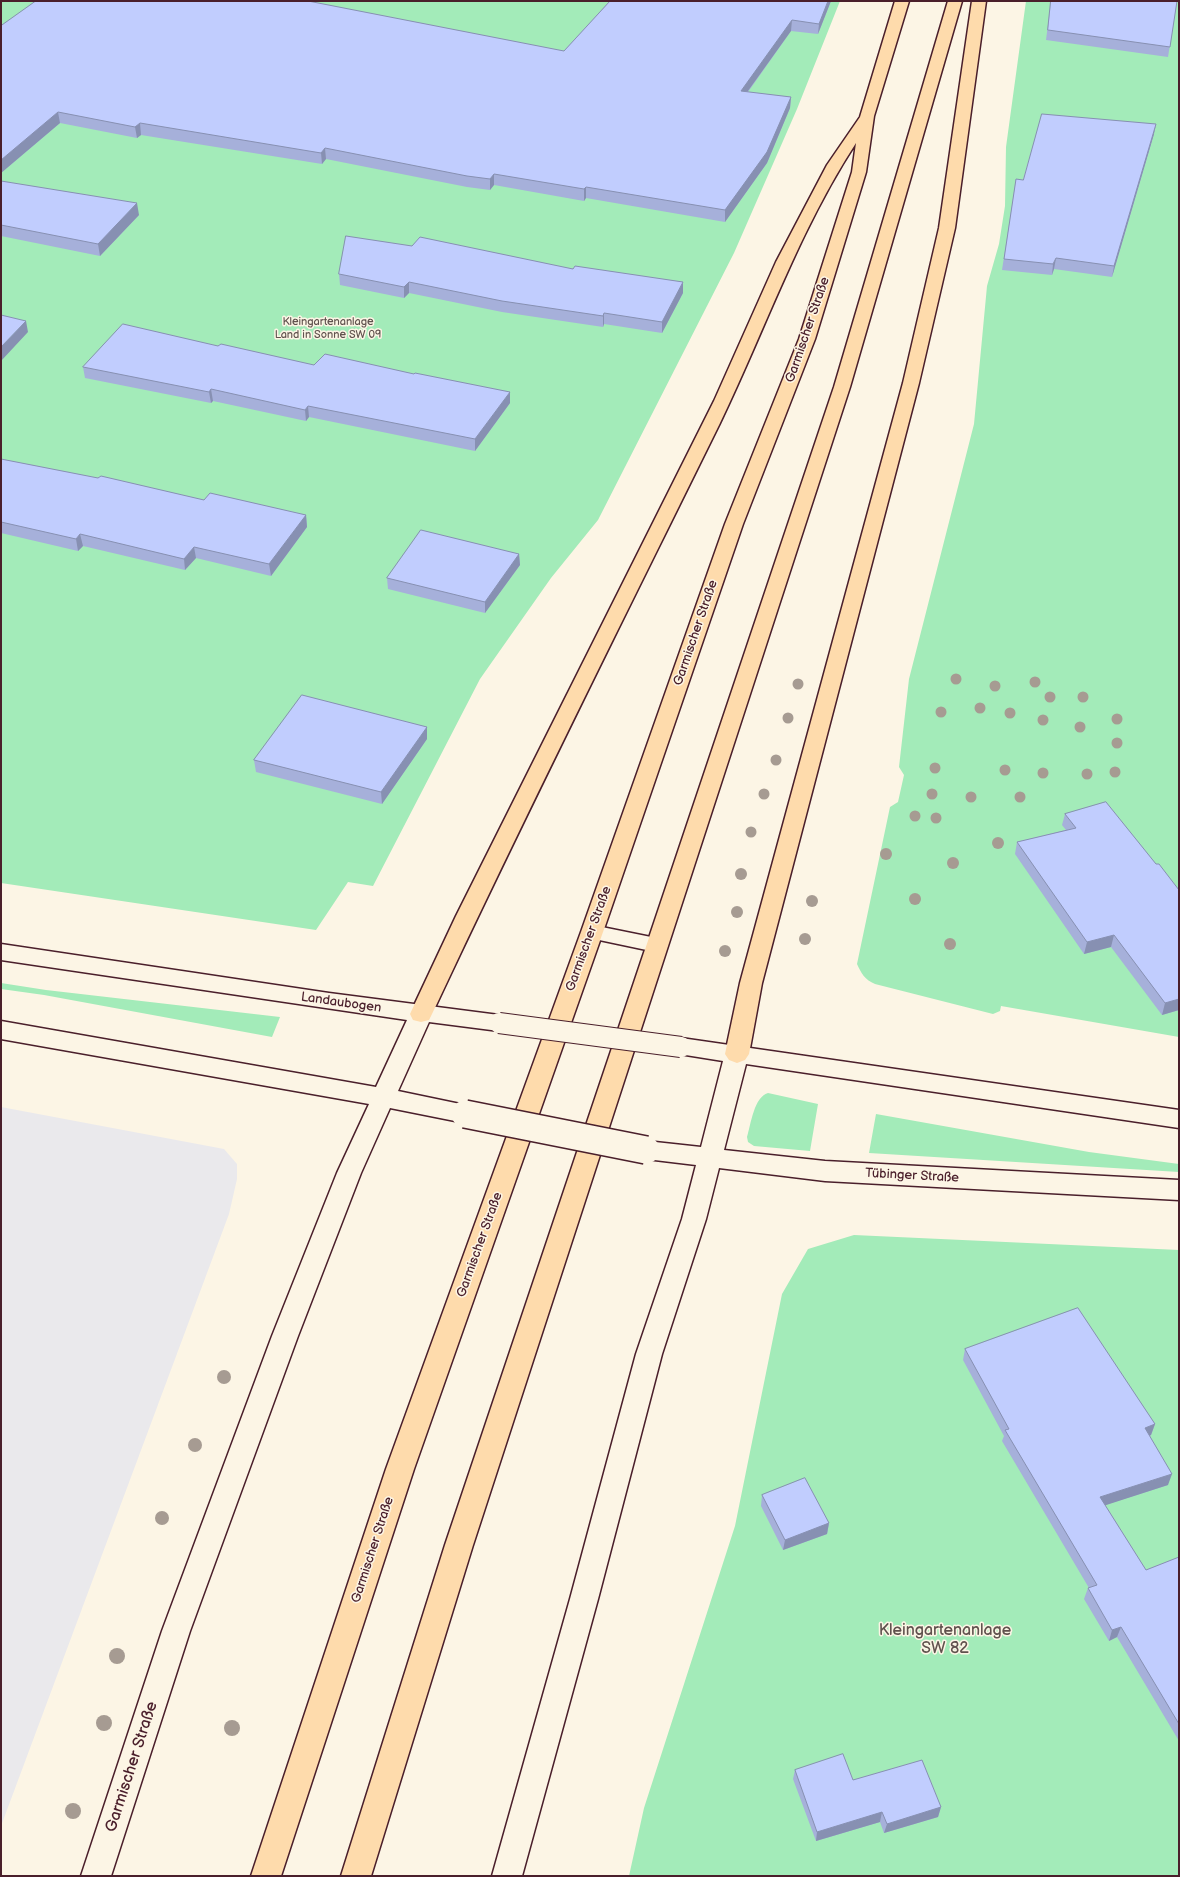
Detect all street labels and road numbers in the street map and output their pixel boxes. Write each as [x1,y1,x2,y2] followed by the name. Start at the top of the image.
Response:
[783,275,833,385] street label: Garmischer Straße
[671,578,721,688] street label: Garmischer Straße
[563,884,615,994] street label: Garmischer Straße
[300,990,382,1016] street label: Landaubogen
[865,1166,959,1186] street label: Tübinger Straße
[454,1190,506,1300] street label: Garmischer Straße
[348,1495,398,1605] street label: Garmischer Straße
[102,1699,162,1835] street label: Garmischer Straße

